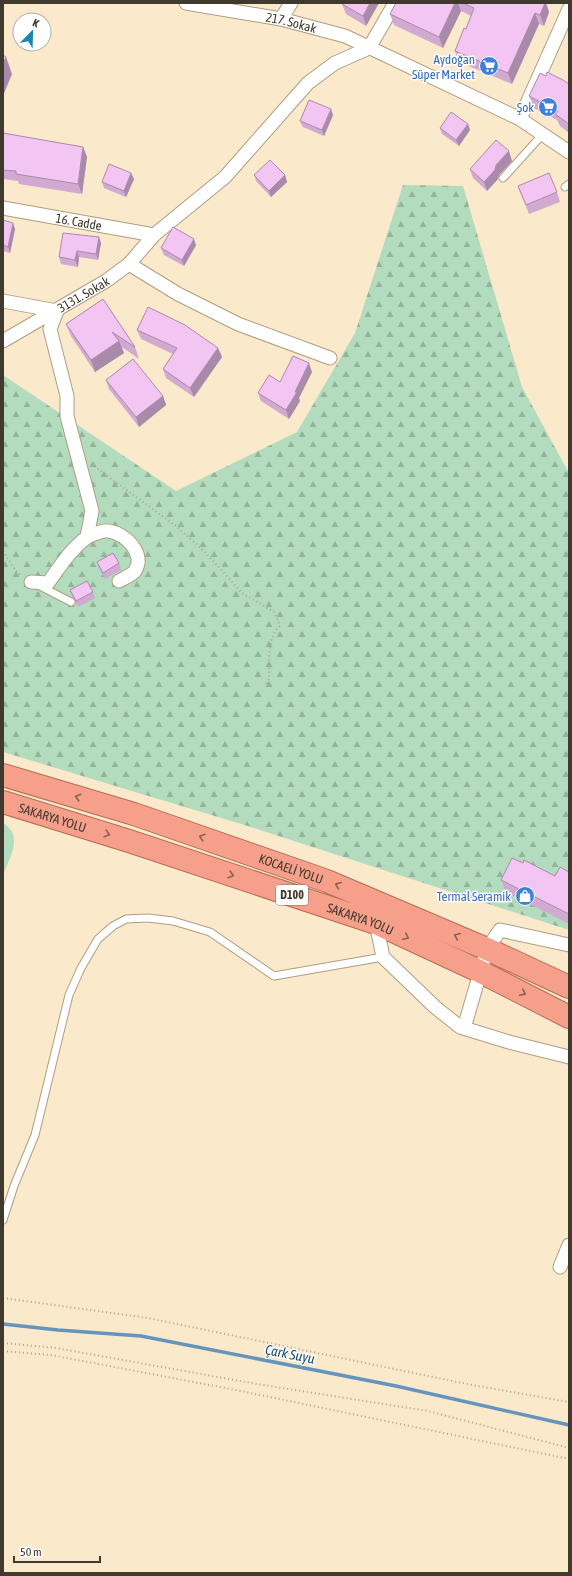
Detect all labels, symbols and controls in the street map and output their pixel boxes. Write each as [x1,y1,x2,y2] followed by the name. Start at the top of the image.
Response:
[265,9,318,36] street label: 217. Sokak
[12,12,52,52] north arrow
[31,16,41,30] text: K
[412,52,475,82] place label: Aydoğan Süper Market
[478,55,500,77] supermarket icon: Aydoğan Süper Market
[537,96,559,118] supermarket icon: Şok
[517,100,534,115] place label: Şok
[55,210,103,233] street label: 16. Cadde
[55,273,112,315] street label: 3131. Sokak
[75,793,82,802] one-way arrow
[17,800,88,835] street label: SAKARYA YOLU
[103,829,110,838] one-way arrow
[198,834,205,842] one-way arrow
[257,850,325,887] street label: KOCAELİ YOLU
[227,870,234,878] one-way arrow
[334,882,342,890] one-way arrow
[276,885,308,905] road number: D100
[514,885,536,907] shop icon: Termal Seramik
[437,889,511,904] place label: Termal Seramik
[325,900,396,938] street label: SAKARYA YOLU
[402,932,409,940] one-way arrow
[454,933,462,941] one-way arrow
[519,989,526,996] one-way arrow
[264,1341,316,1367] water label: Çark Suyu
[14,1538,100,1564] scale bar
[20,1545,42,1559] text: 50 m

